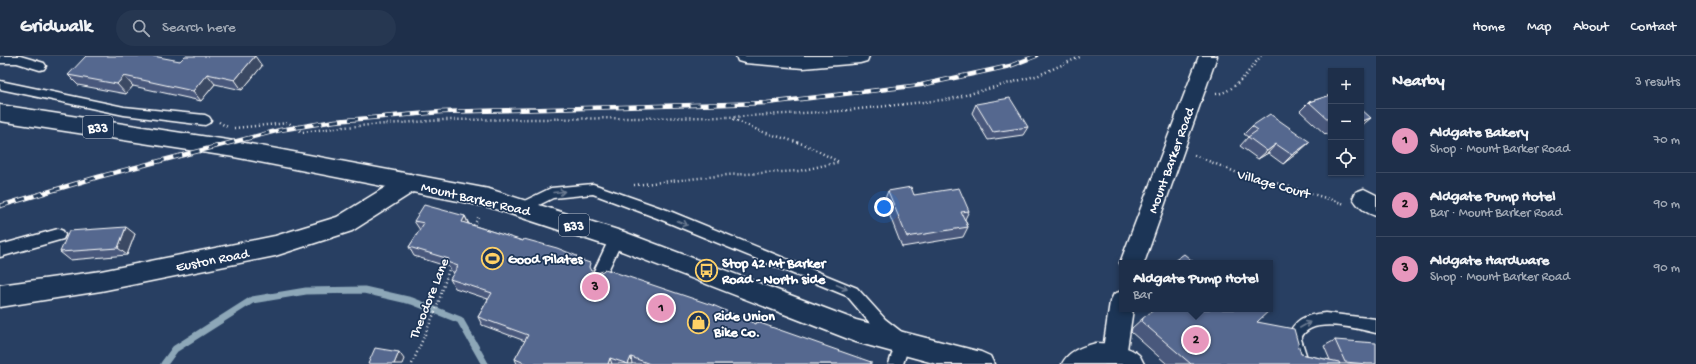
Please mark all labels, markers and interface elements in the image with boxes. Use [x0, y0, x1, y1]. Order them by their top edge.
search box [116, 10, 396, 46]
text: Gridwalk [20, 16, 92, 39]
icon: search [130, 17, 152, 39]
text: Search here [162, 19, 236, 37]
text: Home [1473, 19, 1505, 36]
text: Map [1527, 19, 1551, 36]
text: About [1573, 19, 1609, 36]
text: Contact [1631, 19, 1676, 36]
map controls [1328, 68, 1364, 176]
button: + [1328, 68, 1364, 104]
text: Nearby [1392, 72, 1445, 92]
text: 3 results [1635, 75, 1680, 90]
street label: Mount Barker Road [1145, 104, 1200, 216]
button: − [1328, 104, 1364, 140]
road number: B33 [83, 116, 113, 138]
text: Aldgate Bakery [1430, 124, 1528, 142]
text: 1 [1402, 133, 1408, 148]
text: 70 m [1654, 133, 1680, 148]
button: locate [1328, 140, 1364, 176]
text: Shop · Mount Barker Road [1430, 142, 1570, 157]
street label: Village Court [1234, 167, 1313, 204]
street label: Mount Barker Road [419, 180, 533, 222]
text: Aldgate Pump Hotel [1430, 188, 1556, 206]
one-way arrow [552, 189, 565, 196]
your location [874, 197, 894, 217]
text: 2 [1402, 197, 1408, 212]
text: 90 m [1654, 197, 1680, 212]
text: Bar · Mount Barker Road [1430, 206, 1562, 221]
road number: B33 [559, 214, 589, 236]
one-way arrow [676, 219, 688, 227]
sports icon: Good Pilates [480, 245, 506, 271]
street label: Euston Road [175, 246, 252, 277]
place label: Good Pilates [508, 252, 583, 269]
text: Aldgate Hardware [1430, 252, 1549, 270]
street label: Theodore Lane [406, 256, 454, 343]
place label: Stop 42 Mt Barker Road - North side [721, 256, 828, 289]
bus stop icon: Stop 42 Mt Barker Road - North side [693, 257, 719, 283]
popup [1119, 260, 1273, 312]
text: 3 [1402, 261, 1408, 276]
text: 90 m [1654, 261, 1680, 276]
text: Aldgate Pump Hotel [1133, 270, 1259, 288]
text: Shop · Mount Barker Road [1430, 270, 1570, 285]
pin: 3 [582, 272, 608, 302]
one-way arrow [835, 284, 847, 292]
text: Bar [1133, 288, 1152, 303]
pin: 1 [648, 293, 674, 323]
place label: Ride Union Bike Co. [713, 309, 775, 342]
shop icon: Ride Union Bike Co. [686, 310, 712, 336]
one-way arrow [1299, 320, 1311, 328]
pin: 2 [1183, 325, 1209, 355]

